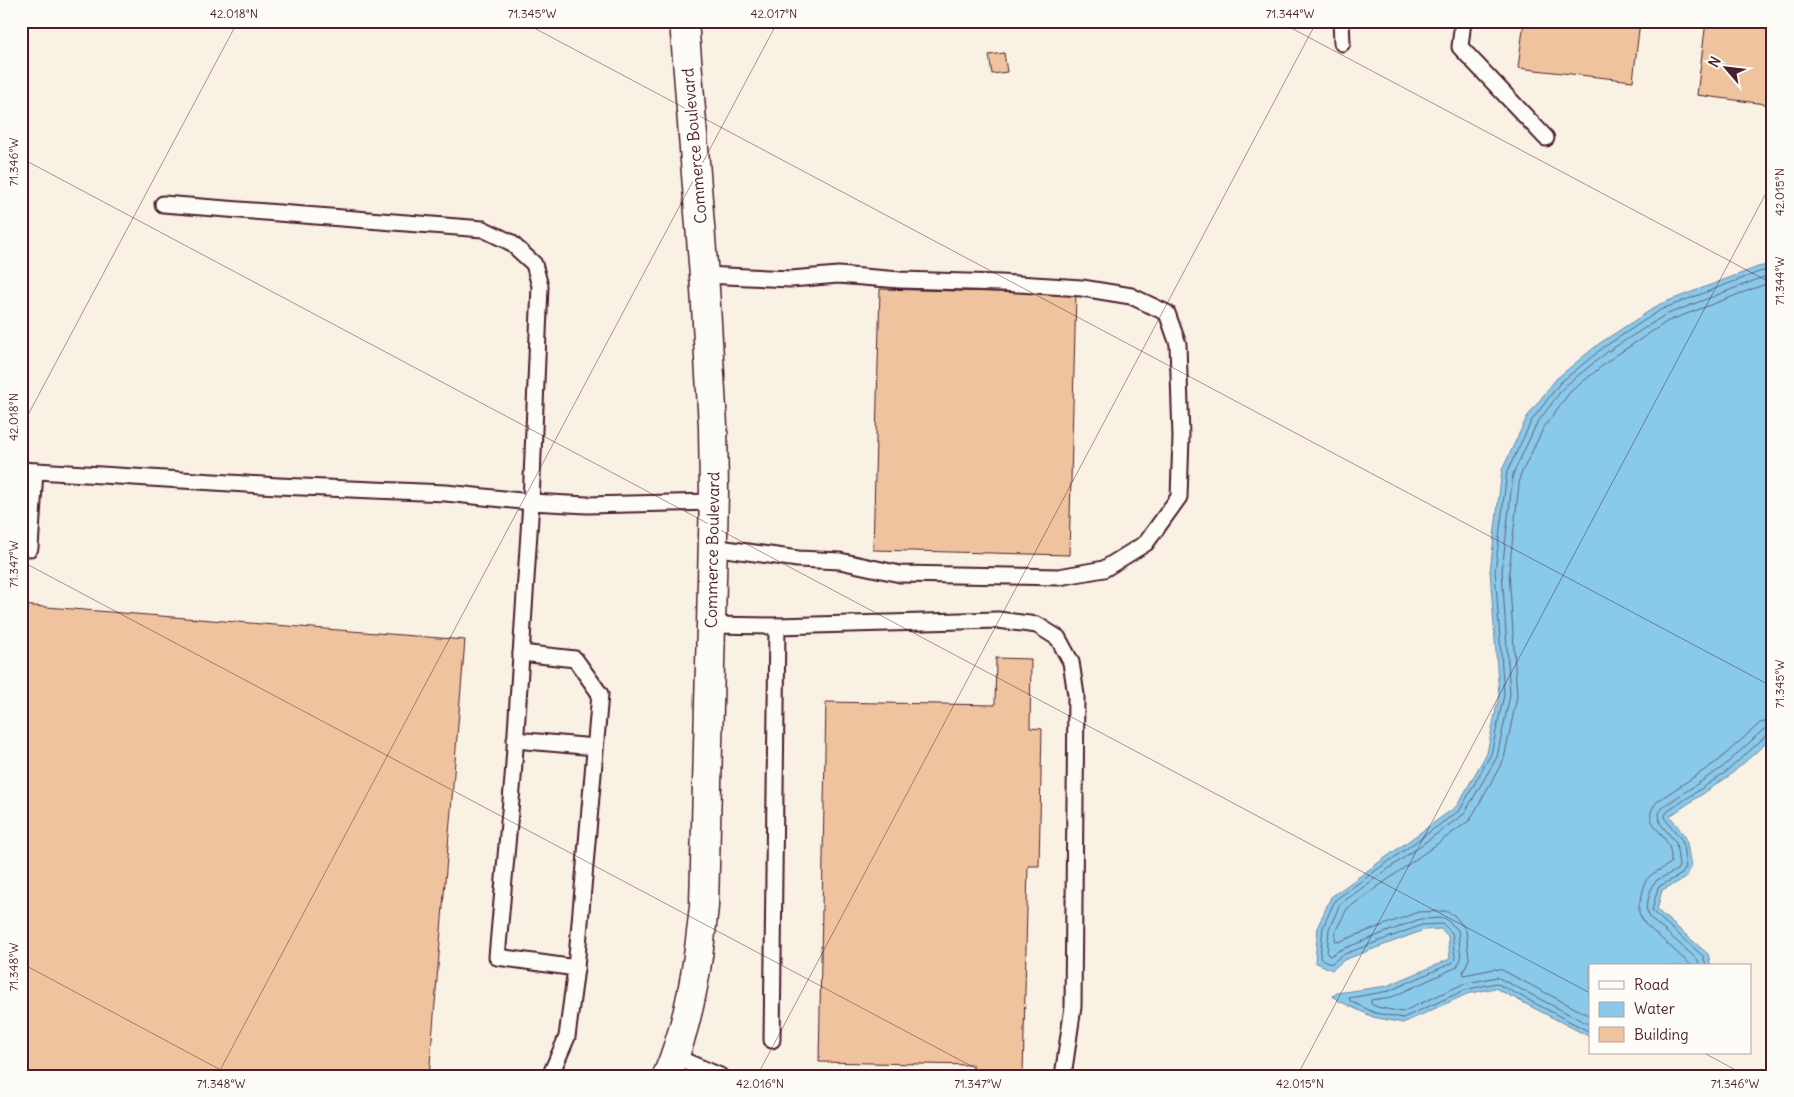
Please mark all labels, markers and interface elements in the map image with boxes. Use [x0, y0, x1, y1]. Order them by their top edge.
text: 42.018°N [210, 6, 258, 21]
text: 71.345°W [508, 6, 556, 21]
text: 42.017°N [751, 6, 797, 21]
text: 71.344°W [1266, 6, 1314, 21]
north arrow [1702, 42, 1752, 92]
text: N [1704, 53, 1725, 70]
street label: Commerce Boulevard [677, 67, 711, 225]
text: 71.346°W [6, 138, 21, 186]
text: 42.015°N [1772, 168, 1787, 216]
text: 71.344°W [1772, 257, 1787, 305]
text: 42.018°N [6, 393, 21, 441]
street label: Commerce Boulevard [701, 472, 723, 628]
text: 71.347°W [6, 540, 21, 588]
text: 71.345°W [1772, 660, 1787, 708]
text: 71.348°W [6, 943, 21, 991]
legend [1589, 964, 1752, 1054]
text: Road [1634, 975, 1669, 994]
text: Water [1634, 999, 1675, 1018]
text: Building [1634, 1025, 1689, 1044]
text: 71.348°W [197, 1076, 245, 1091]
text: 42.016°N [736, 1076, 784, 1091]
text: 71.347°W [954, 1076, 1002, 1091]
text: 42.015°N [1276, 1076, 1324, 1091]
text: 71.346°W [1711, 1076, 1759, 1091]

